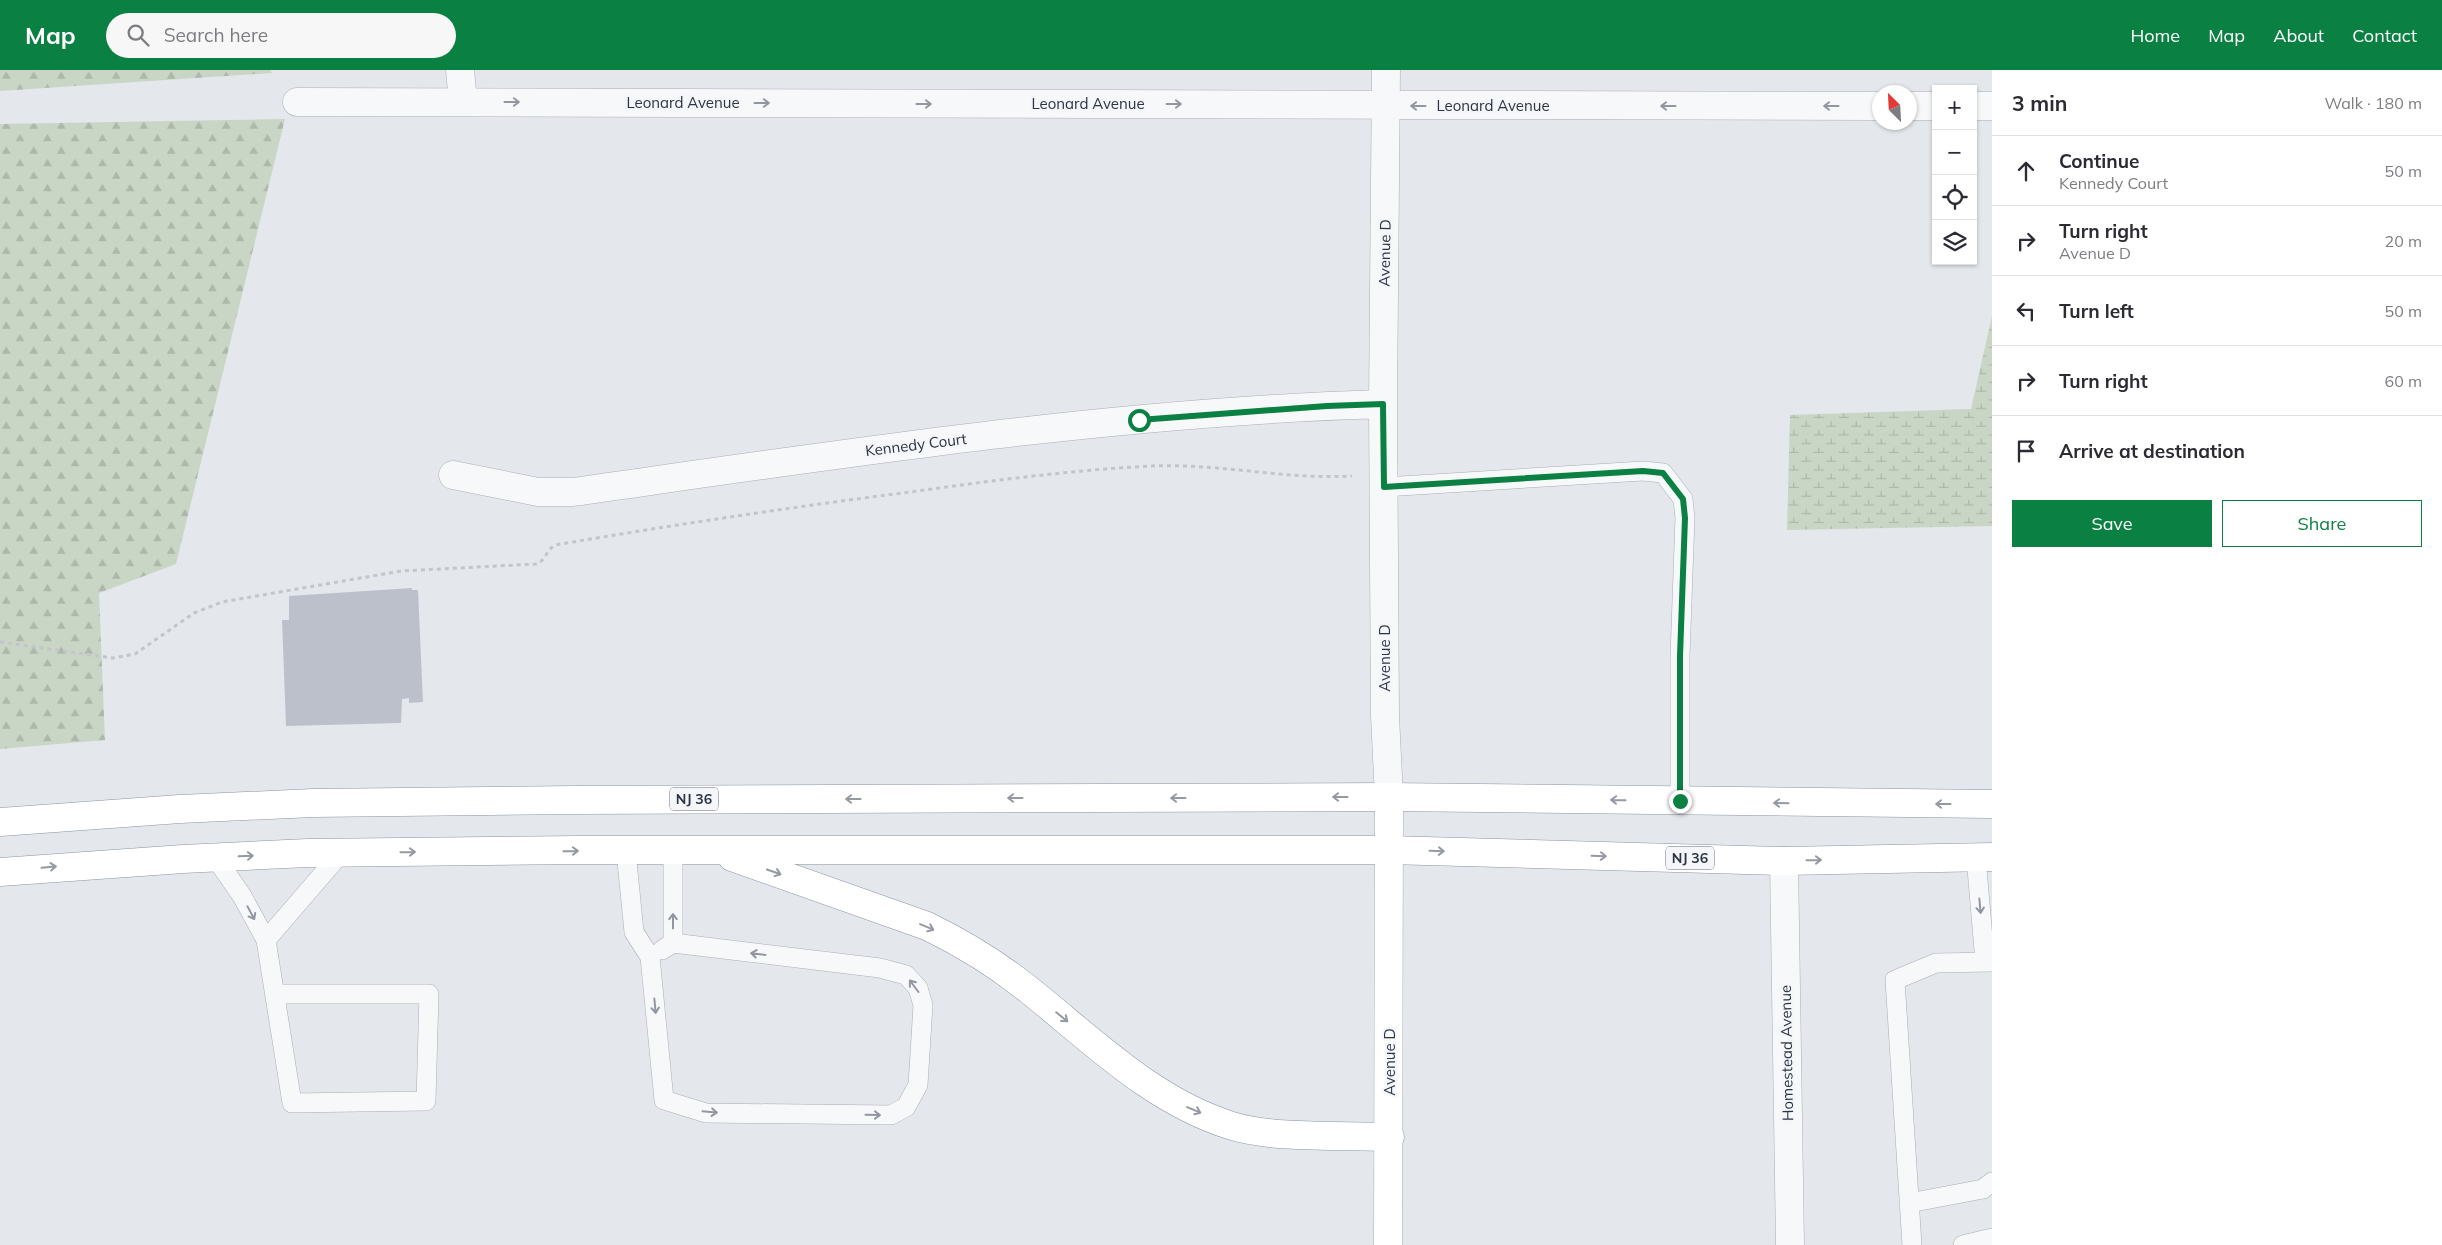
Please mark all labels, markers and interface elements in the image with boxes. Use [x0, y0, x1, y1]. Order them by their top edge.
search box [106, 13, 456, 58]
text: Map [25, 20, 76, 50]
icon: search [124, 21, 152, 49]
text: Search here [164, 23, 268, 47]
text: Home [2130, 24, 2180, 47]
text: Map [2208, 24, 2245, 47]
text: About [2273, 24, 2324, 47]
text: Contact [2352, 24, 2417, 47]
north arrow [1872, 85, 1917, 130]
map controls [1932, 85, 1977, 265]
button: + [1932, 85, 1977, 130]
text: 3 min [2012, 90, 2067, 116]
street label: Leonard Avenue [626, 93, 740, 112]
text: Walk · 180 m [2324, 93, 2422, 113]
street label: Leonard Avenue [1031, 94, 1145, 113]
street label: Leonard Avenue [1436, 96, 1550, 115]
one-way arrow [503, 97, 519, 107]
one-way arrow [753, 98, 769, 108]
one-way arrow [916, 99, 932, 109]
one-way arrow [1166, 99, 1182, 109]
one-way arrow [1411, 101, 1427, 111]
one-way arrow [1661, 101, 1677, 111]
one-way arrow [1823, 101, 1840, 111]
button: − [1932, 130, 1977, 175]
text: Continue [2059, 149, 2139, 173]
icon: ahead [2012, 157, 2040, 185]
text: 50 m [2385, 161, 2422, 181]
text: Kennedy Court [2059, 173, 2168, 193]
button: locate [1932, 175, 1977, 220]
street label: Avenue D [1374, 219, 1395, 287]
text: Turn right [2059, 219, 2148, 243]
button: layers [1932, 220, 1977, 265]
icon: right [2012, 227, 2040, 255]
text: 20 m [2385, 231, 2422, 251]
text: Avenue D [2059, 243, 2131, 263]
icon: left [2012, 297, 2040, 325]
text: Turn left [2059, 299, 2134, 323]
text: 50 m [2385, 301, 2422, 321]
icon: right [2012, 367, 2040, 395]
text: Turn right [2059, 369, 2148, 393]
text: 60 m [2385, 371, 2422, 391]
route start [1128, 409, 1151, 432]
street label: Kennedy Court [864, 429, 968, 460]
icon: arrive [2012, 437, 2040, 465]
text: Arrive at destination [2059, 439, 2245, 463]
button: Save [2012, 500, 2212, 547]
button: Share [2222, 500, 2422, 547]
street label: Avenue D [1375, 624, 1394, 692]
road number: NJ 36 [670, 788, 718, 811]
route end [1669, 790, 1692, 813]
one-way arrow [1332, 792, 1348, 802]
one-way arrow [1007, 793, 1024, 803]
one-way arrow [1170, 793, 1186, 803]
one-way arrow [845, 794, 861, 804]
one-way arrow [1611, 796, 1627, 805]
one-way arrow [1773, 798, 1790, 808]
one-way arrow [1936, 799, 1952, 809]
one-way arrow [562, 846, 578, 855]
road number: NJ 36 [1666, 846, 1714, 870]
one-way arrow [400, 847, 416, 857]
one-way arrow [1429, 847, 1445, 856]
one-way arrow [237, 851, 253, 861]
one-way arrow [1591, 851, 1607, 861]
one-way arrow [1806, 855, 1822, 865]
one-way arrow [40, 863, 56, 872]
one-way arrow [766, 868, 781, 877]
one-way arrow [1975, 898, 1985, 914]
one-way arrow [246, 905, 256, 920]
one-way arrow [668, 913, 678, 930]
one-way arrow [919, 922, 934, 932]
one-way arrow [751, 949, 767, 959]
one-way arrow [909, 979, 920, 992]
street label: Homestead Avenue [1776, 985, 1797, 1121]
one-way arrow [650, 998, 660, 1014]
one-way arrow [1055, 1011, 1068, 1022]
street label: Avenue D [1380, 1028, 1399, 1096]
one-way arrow [1186, 1105, 1201, 1115]
one-way arrow [702, 1108, 718, 1117]
one-way arrow [864, 1110, 881, 1120]

